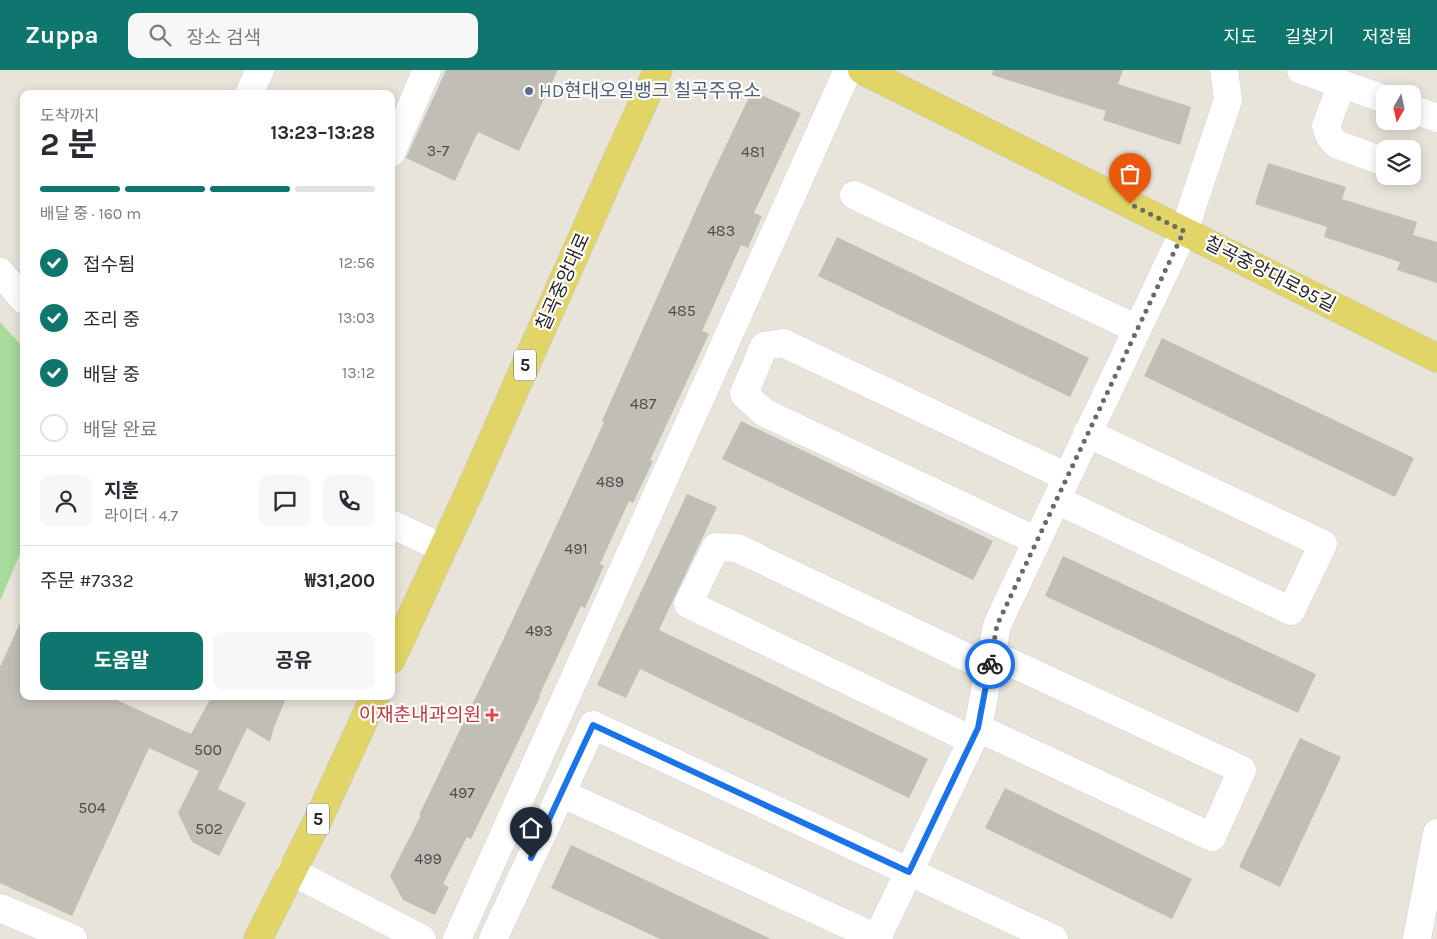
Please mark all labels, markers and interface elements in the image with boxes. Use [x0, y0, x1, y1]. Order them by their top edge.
search box [128, 13, 478, 58]
text: Zuppa [25, 21, 98, 49]
icon: search [146, 21, 174, 49]
text: 지도 [1224, 26, 1257, 48]
text: 길찾기 [1285, 26, 1334, 48]
text: 저장됨 [1362, 26, 1412, 48]
text: 장소 검색 [186, 27, 261, 49]
place label: HD현대오일뱅크 칠곡주유소 [539, 80, 761, 102]
marker: HD현대오일뱅크 칠곡주유소 [523, 85, 535, 97]
north arrow [1376, 85, 1421, 130]
map controls [1376, 85, 1421, 185]
text: 도착까지 [40, 106, 99, 125]
text: 13:23–13:28 [271, 122, 375, 144]
text: 2 분 [40, 126, 97, 163]
button: layers [1376, 140, 1421, 185]
house number: 3-7 [427, 141, 450, 160]
house number: 481 [741, 142, 765, 161]
pin [1109, 153, 1151, 204]
icon: bag [1116, 160, 1144, 188]
text: 배달 중 · 160 m [40, 204, 141, 223]
house number: 483 [707, 221, 735, 240]
street label: 칠곡중앙대로 [532, 230, 594, 334]
street label: 칠곡중앙대로95길 [1201, 231, 1339, 317]
icon: check [40, 249, 68, 277]
text: 12:56 [339, 253, 375, 272]
text: 접수됨 [83, 254, 135, 276]
house number: 485 [668, 301, 696, 320]
icon: check [40, 304, 68, 332]
text: 13:03 [338, 308, 375, 327]
text: 조리 중 [83, 309, 140, 331]
road number: 5 [514, 350, 536, 380]
icon: check [40, 359, 68, 387]
text: 13:12 [342, 363, 375, 382]
text: 배달 중 [83, 364, 140, 386]
house number: 487 [630, 394, 657, 413]
text: 배달 완료 [83, 419, 157, 441]
house number: 489 [596, 472, 624, 491]
button: person [40, 475, 92, 527]
button: chat [259, 475, 311, 527]
button: phone [323, 475, 375, 527]
text: 지훈 [104, 480, 139, 502]
text: 라이더 · 4.7 [104, 506, 178, 525]
house number: 491 [564, 539, 588, 558]
text: 주문 #7332 [40, 570, 134, 592]
text: ₩31,200 [305, 570, 375, 592]
house number: 493 [525, 621, 553, 640]
button: 도움말 [40, 632, 203, 690]
button: 공유 [213, 632, 375, 690]
courier [965, 639, 1015, 689]
icon: bike [976, 650, 1004, 678]
place label: 이재춘내과의원 [359, 704, 481, 726]
marker: 이재춘내과의원 [485, 708, 499, 722]
house number: 500 [194, 740, 222, 759]
house number: 497 [449, 783, 475, 802]
house number: 504 [78, 798, 106, 817]
road number: 5 [307, 804, 329, 834]
pin [510, 807, 552, 858]
icon: home [517, 814, 545, 842]
house number: 502 [195, 819, 223, 838]
house number: 499 [414, 849, 442, 868]

